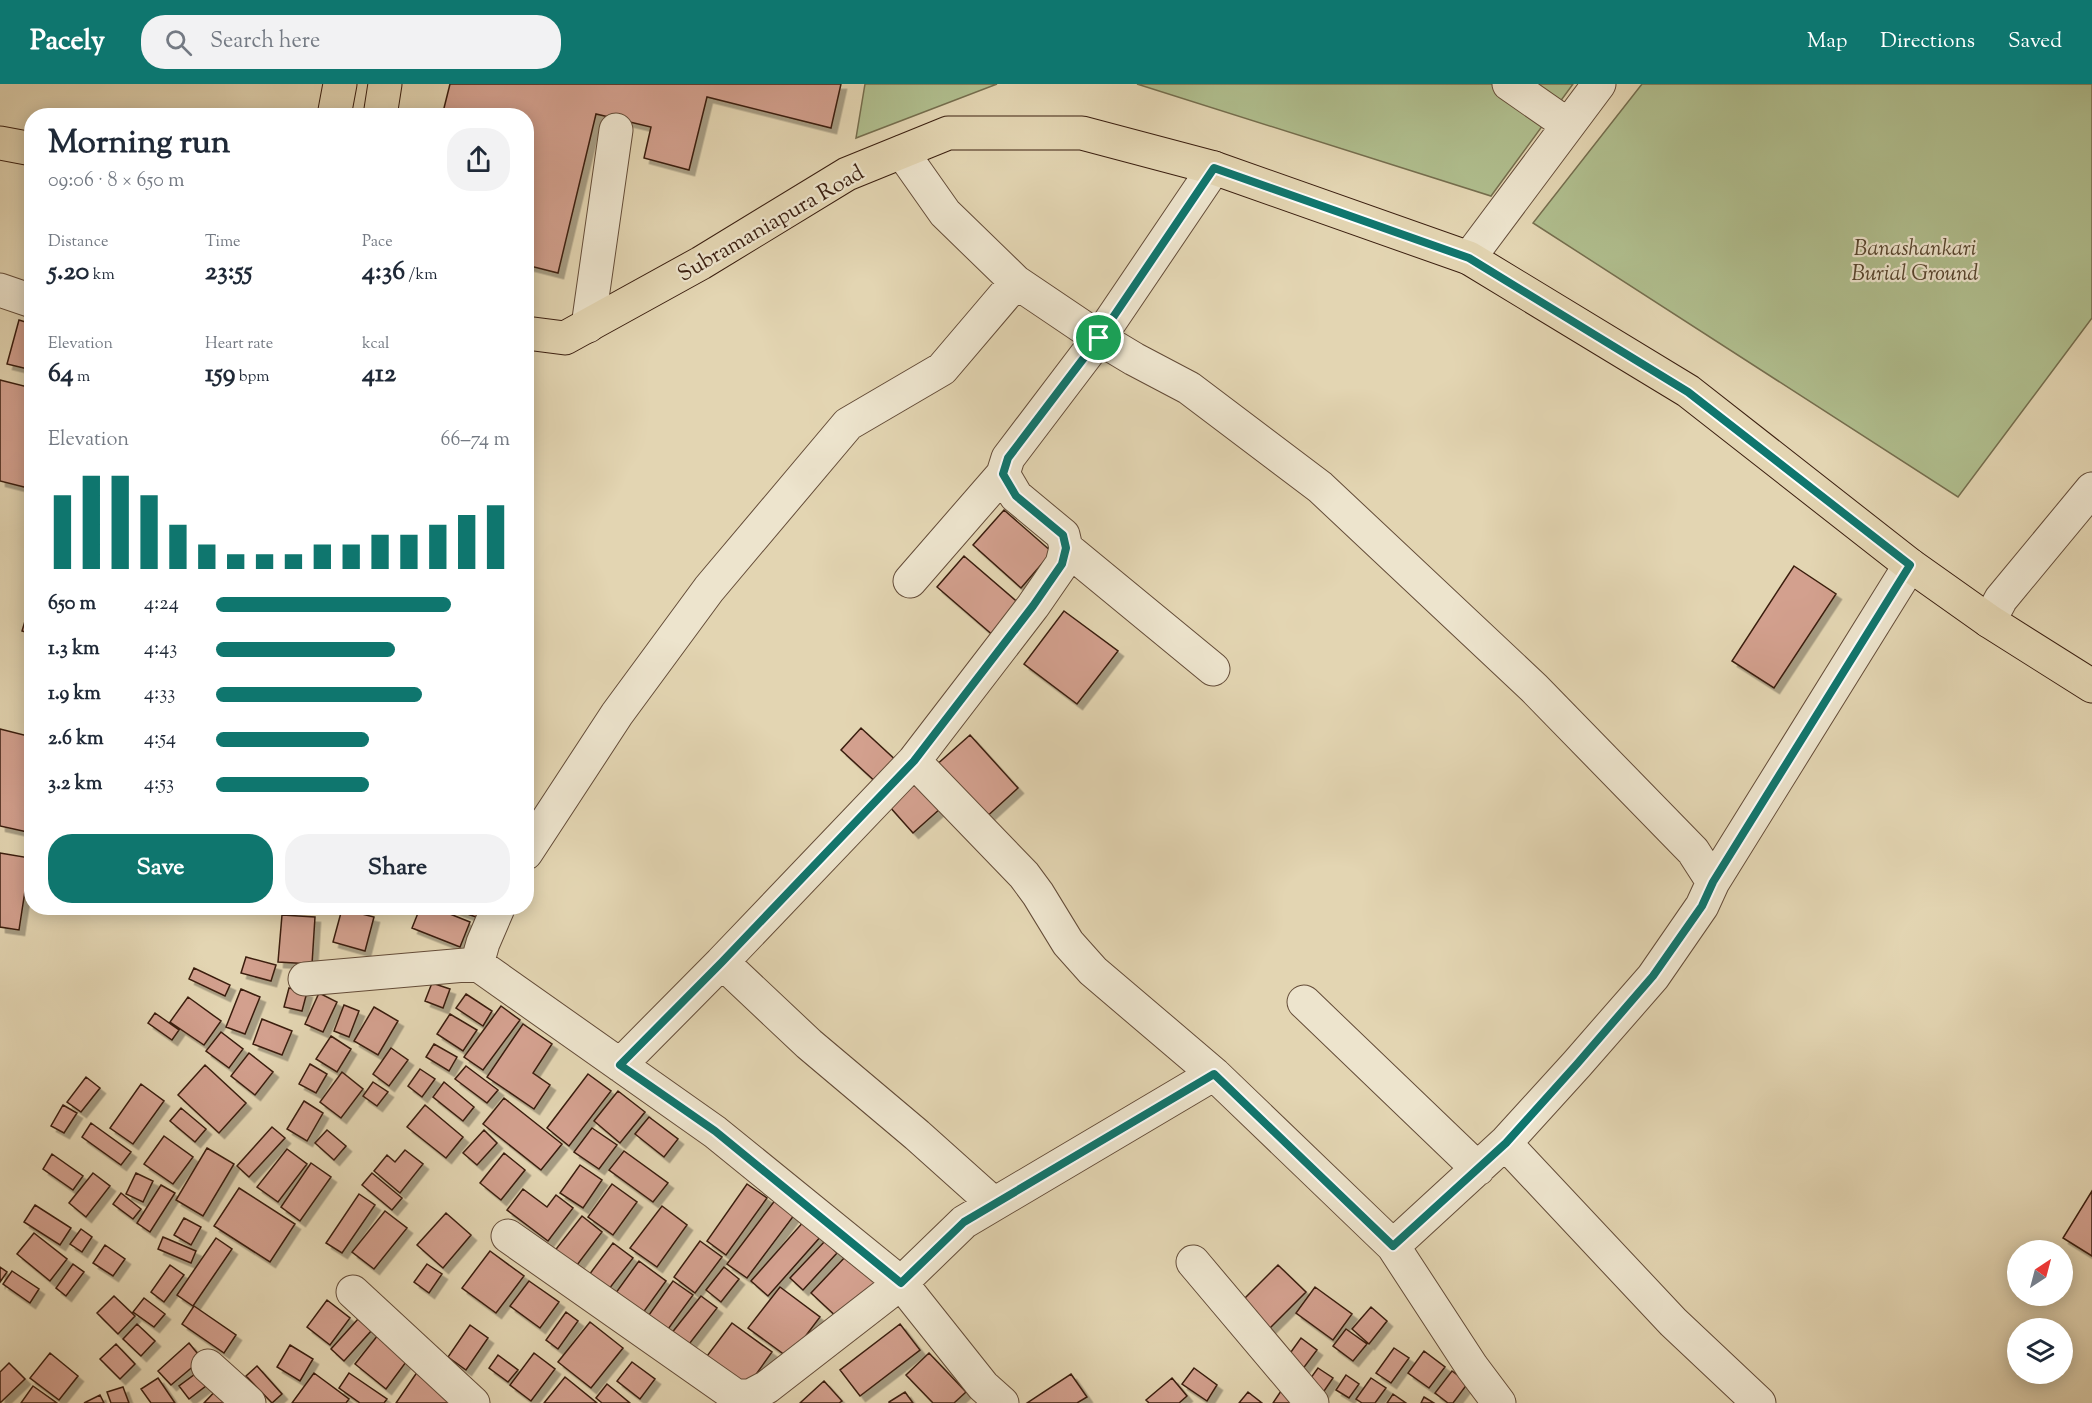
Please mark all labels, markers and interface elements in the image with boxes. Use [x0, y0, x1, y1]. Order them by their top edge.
search box [141, 15, 561, 69]
text: Pacely [30, 22, 105, 62]
icon: search [162, 26, 195, 59]
text: Search here [210, 26, 320, 58]
text: Map [1807, 27, 1847, 57]
text: Directions [1880, 27, 1975, 57]
text: Saved [2008, 27, 2062, 57]
text: Morning run [48, 120, 230, 168]
button: share [447, 128, 510, 191]
street label: Subramaniapura Road [672, 158, 871, 291]
text: 09:06 · 8 × 650 m [48, 167, 185, 196]
text: Distance [48, 231, 108, 254]
text: Time [205, 231, 241, 254]
text: Pace [362, 231, 393, 254]
park label: Banashankari Burial Ground [1851, 234, 1979, 291]
text: 5.20 [48, 254, 89, 291]
text: 23:55 [205, 254, 252, 291]
text: 4:36 [362, 254, 405, 291]
text: km [89, 264, 115, 287]
text: /km [405, 264, 437, 287]
pin [1073, 312, 1124, 363]
icon: arrive [1082, 321, 1115, 354]
text: Elevation [48, 333, 113, 356]
text: Heart rate [205, 333, 273, 356]
text: kcal [362, 333, 390, 356]
text: 64 [48, 356, 74, 393]
text: 159 [205, 356, 235, 393]
text: 412 [362, 356, 396, 393]
text: m [74, 366, 90, 389]
text: bpm [235, 366, 270, 389]
text: Elevation [48, 426, 129, 455]
text: 66–74 m [441, 426, 510, 455]
text: 650 m [48, 590, 96, 619]
text: 4:24 [144, 590, 179, 619]
text: 1.3 km [48, 635, 100, 664]
text: 4:43 [144, 635, 177, 664]
text: 1.9 km [48, 680, 101, 709]
text: 4:33 [144, 680, 175, 709]
text: 2.6 km [48, 725, 104, 754]
text: 4:54 [144, 725, 176, 754]
text: 3.2 km [48, 770, 102, 799]
text: 4:53 [144, 770, 174, 799]
button: Save [48, 834, 273, 903]
button: Share [285, 834, 510, 903]
north arrow [2007, 1240, 2073, 1306]
map controls [2007, 1240, 2073, 1384]
button: layers [2007, 1318, 2073, 1384]

